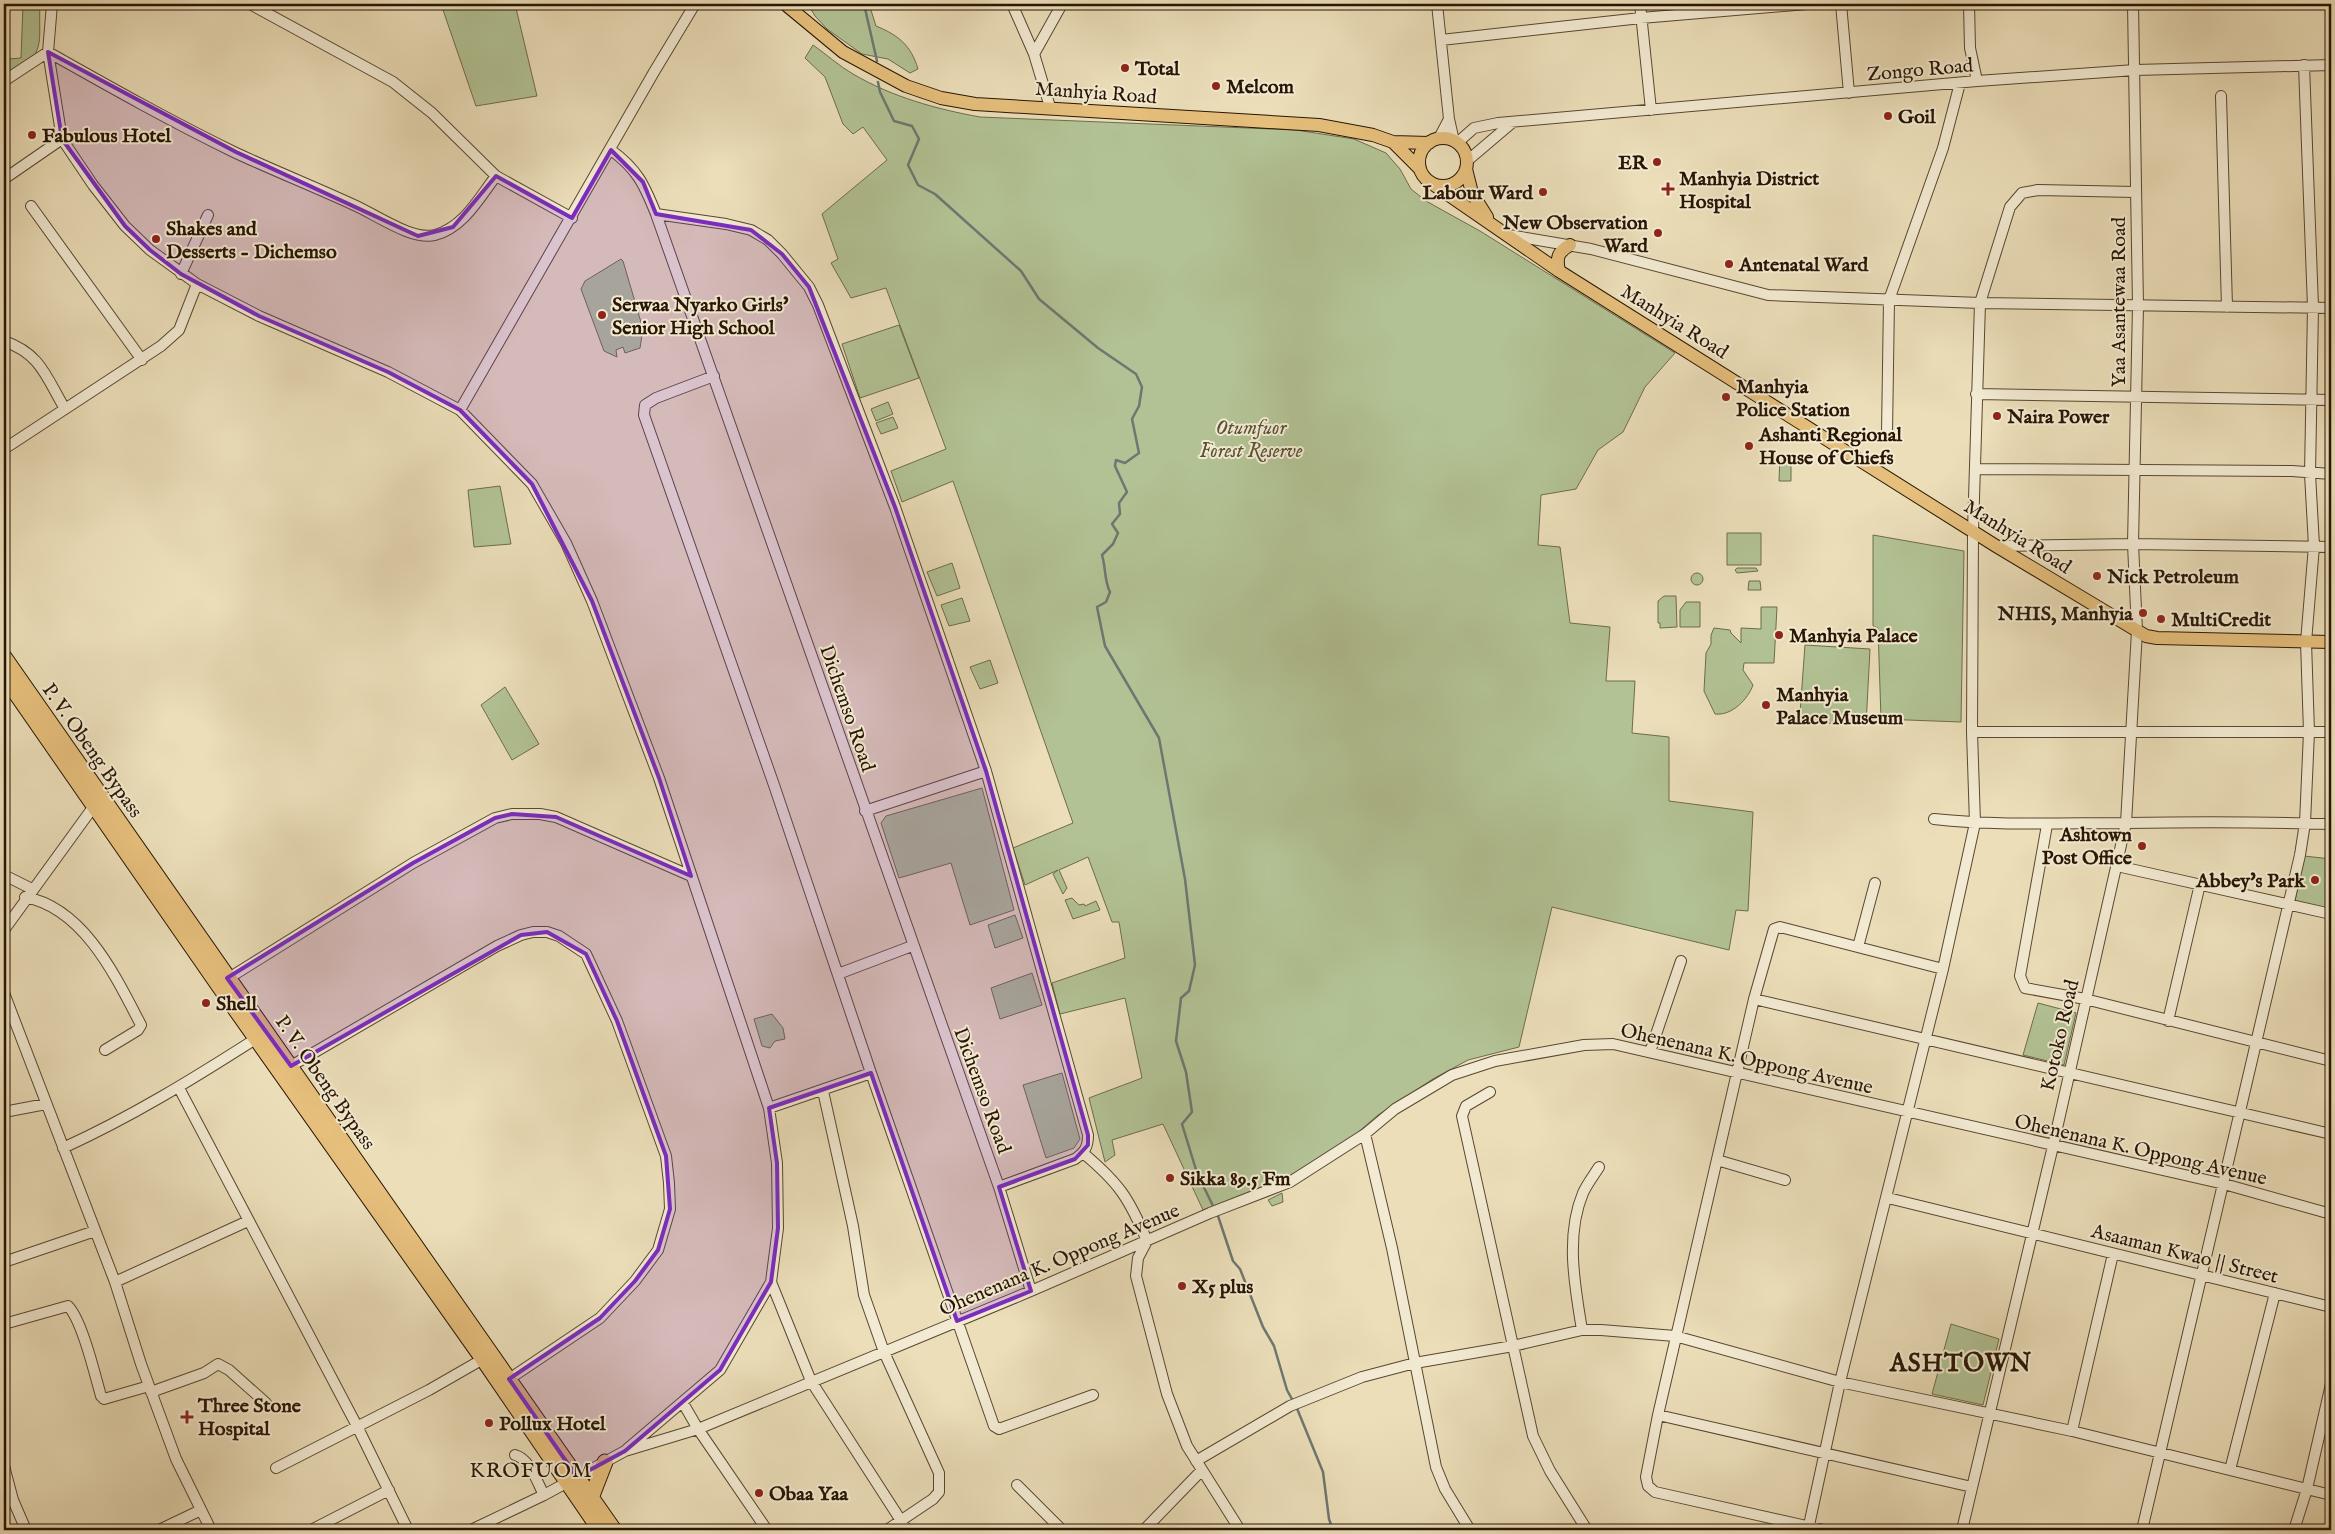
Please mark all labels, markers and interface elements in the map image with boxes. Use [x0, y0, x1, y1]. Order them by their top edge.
street label: Zongo Road [1866, 53, 1975, 88]
place label: Total [1134, 57, 1180, 82]
marker: Total [1119, 62, 1131, 74]
place label: Melcom [1226, 75, 1295, 100]
street label: Manhyia Road [1034, 77, 1158, 110]
marker: Melcom [1210, 80, 1222, 92]
place label: Goil [1898, 105, 1936, 130]
marker: Goil [1882, 110, 1894, 122]
place label: Fabulous Hotel [42, 124, 172, 149]
marker: Fabulous Hotel [26, 129, 38, 141]
place label: ER [1618, 151, 1649, 176]
marker: ER [1651, 156, 1663, 168]
place label: Manhyia District Hospital [1679, 167, 1819, 215]
place label: Labour Ward [1422, 181, 1534, 206]
marker: Manhyia District Hospital [1661, 182, 1675, 196]
marker: Labour Ward [1537, 186, 1549, 198]
place label: New Observation Ward [1502, 211, 1649, 259]
street label: Yaa Asantewaa Road [2107, 216, 2132, 387]
place label: Shakes and Desserts - Dichemso [166, 217, 337, 265]
marker: New Observation Ward [1652, 227, 1664, 239]
marker: Shakes and Desserts - Dichemso [150, 233, 162, 245]
place label: Antenatal Ward [1738, 253, 1870, 278]
marker: Antenatal Ward [1723, 258, 1735, 270]
street label: Manhyia Road [1616, 279, 1733, 365]
place label: Serwaa Nyarko Girls' Senior High School [612, 293, 789, 341]
marker: Serwaa Nyarko Girls' Senior High School [596, 309, 608, 321]
place label: Manhyia Police Station [1736, 375, 1850, 423]
marker: Manhyia Police Station [1720, 391, 1732, 403]
place label: Naira Power [2006, 405, 2110, 430]
marker: Naira Power [1991, 410, 2003, 422]
park label: Otumfuor Forest Reserve [1200, 416, 1303, 464]
place label: Ashanti Regional House of Chiefs [1758, 423, 1902, 471]
marker: Ashanti Regional House of Chiefs [1743, 440, 1755, 452]
street label: Manhyia Road [1959, 494, 2076, 580]
place label: Nick Petroleum [2106, 565, 2239, 590]
marker: Nick Petroleum [2091, 570, 2103, 582]
place label: NHIS, Manhyia [1997, 602, 2133, 627]
marker: NHIS, Manhyia [2137, 607, 2149, 619]
place label: MultiCredit [2171, 608, 2271, 633]
marker: MultiCredit [2155, 613, 2167, 625]
place label: Manhyia Palace [1789, 624, 1919, 649]
marker: Manhyia Palace [1773, 629, 1785, 641]
street label: Dichemso Road [813, 642, 880, 776]
street label: P. V. Obeng Bypass [36, 679, 148, 823]
place label: Manhyia Palace Museum [1776, 683, 1904, 731]
marker: Manhyia Palace Museum [1760, 699, 1772, 711]
place label: Ashtown Post Office [2042, 823, 2133, 871]
marker: Ashtown Post Office [2136, 840, 2148, 852]
place label: Abbey's Park [2195, 869, 2306, 894]
marker: Abbey's Park [2309, 874, 2321, 886]
street label: Kotoko Road [2036, 977, 2085, 1093]
place label: Shell [216, 992, 257, 1017]
marker: Shell [200, 997, 212, 1009]
street label: P. V. Obeng Bypass [269, 1011, 381, 1155]
street label: Ohenenana K. Oppong Avenue [1618, 1018, 1875, 1101]
street label: Dichemso Road [947, 1024, 1016, 1157]
street label: Ohenenana K. Oppong Avenue [2012, 1109, 2269, 1192]
place label: Sikka 89.5 Fm [1180, 1167, 1291, 1192]
marker: Sikka 89.5 Fm [1164, 1172, 1176, 1184]
street label: Ohenenana K. Oppong Avenue [936, 1198, 1183, 1322]
street label: Asaaman Kwao || Street [2088, 1219, 2281, 1290]
place label: X5 plus [1191, 1275, 1253, 1300]
marker: X5 plus [1176, 1280, 1188, 1292]
district label: ASHTOWN [1889, 1348, 2032, 1380]
place label: Three Stone Hospital [197, 1394, 302, 1442]
marker: Three Stone Hospital [180, 1410, 194, 1424]
place label: Pollux Hotel [499, 1412, 606, 1437]
marker: Pollux Hotel [483, 1417, 495, 1429]
district label: KROFUOM [470, 1458, 592, 1485]
place label: Obaa Yaa [769, 1482, 849, 1507]
marker: Obaa Yaa [753, 1487, 765, 1499]

